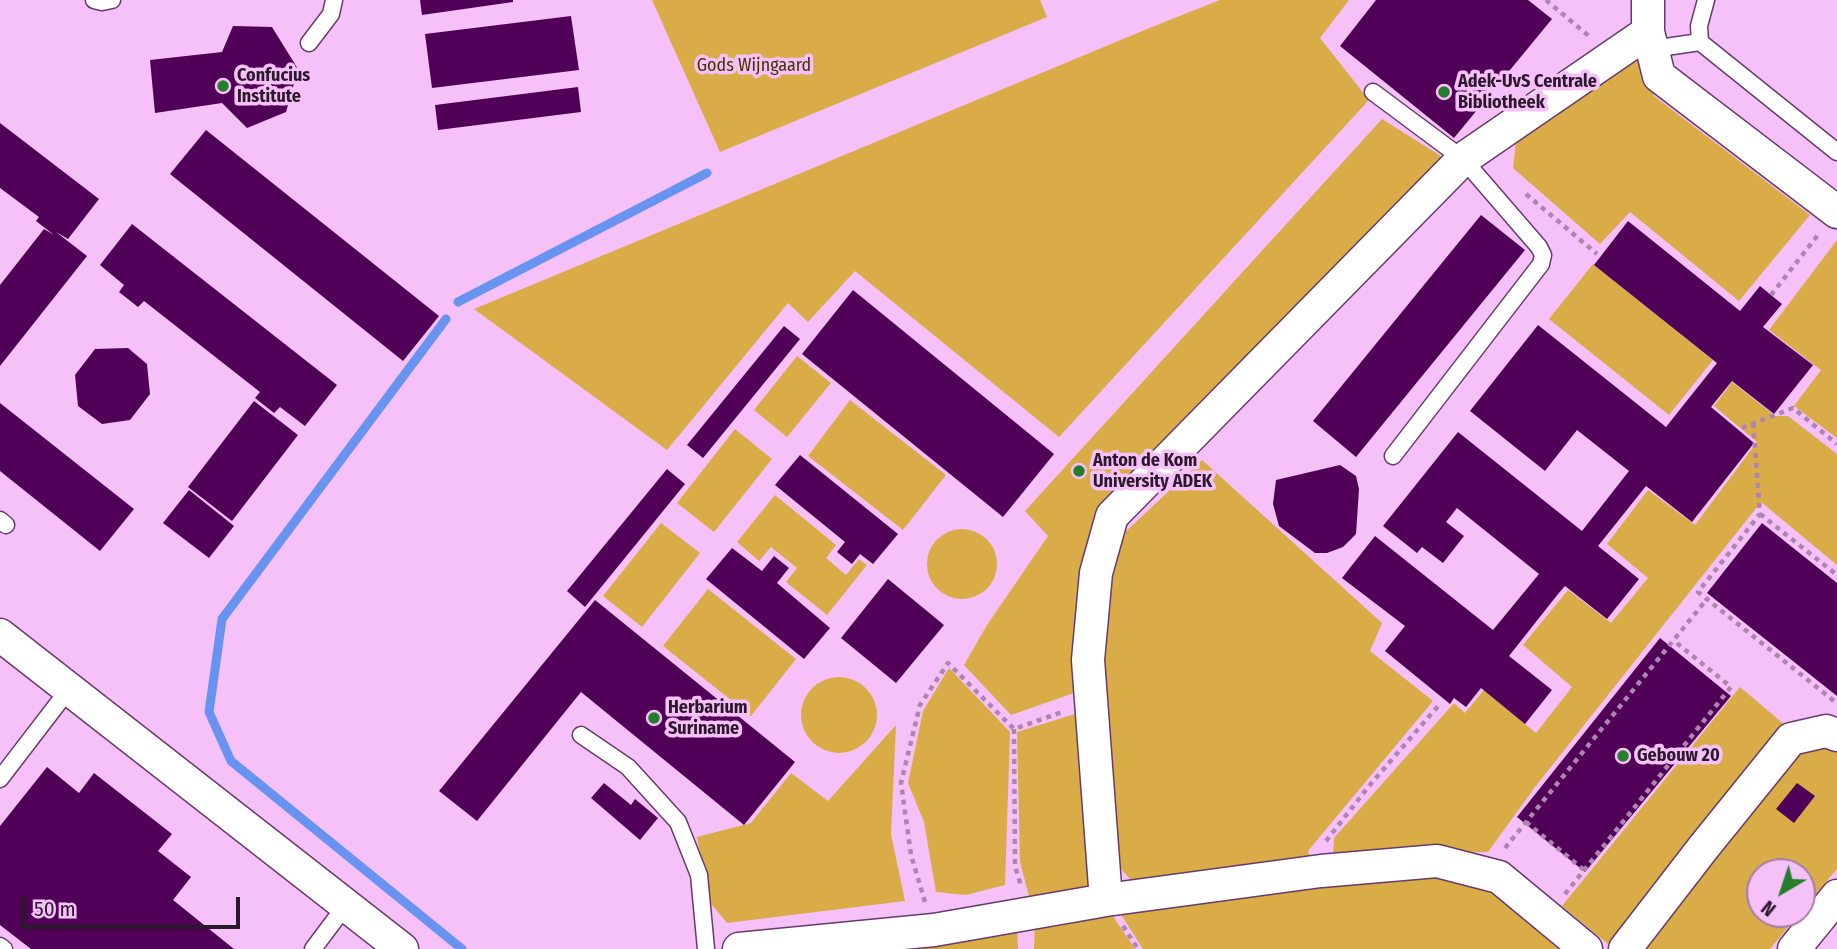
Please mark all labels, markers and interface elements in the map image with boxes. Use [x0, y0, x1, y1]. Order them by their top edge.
park label: Gods Wijngaard [697, 55, 811, 77]
place label: Confucius Institute [237, 65, 310, 108]
place label: Adek-UvS Centrale Bibliotheek [1458, 71, 1597, 114]
marker: Confucius Institute [215, 78, 231, 94]
marker: Adek-UvS Centrale Bibliotheek [1436, 84, 1452, 100]
place label: Anton de Kom University ADEK [1093, 450, 1212, 492]
marker: Anton de Kom University ADEK [1071, 463, 1087, 479]
place label: Herbarium Suriname [668, 697, 747, 740]
marker: Herbarium Suriname [646, 710, 662, 726]
place label: Gebouw 20 [1637, 745, 1720, 767]
marker: Gebouw 20 [1615, 748, 1631, 764]
north arrow [1746, 858, 1816, 928]
scale bar [24, 883, 243, 927]
text: 50 m [34, 896, 76, 922]
text: N [1757, 896, 1780, 921]

